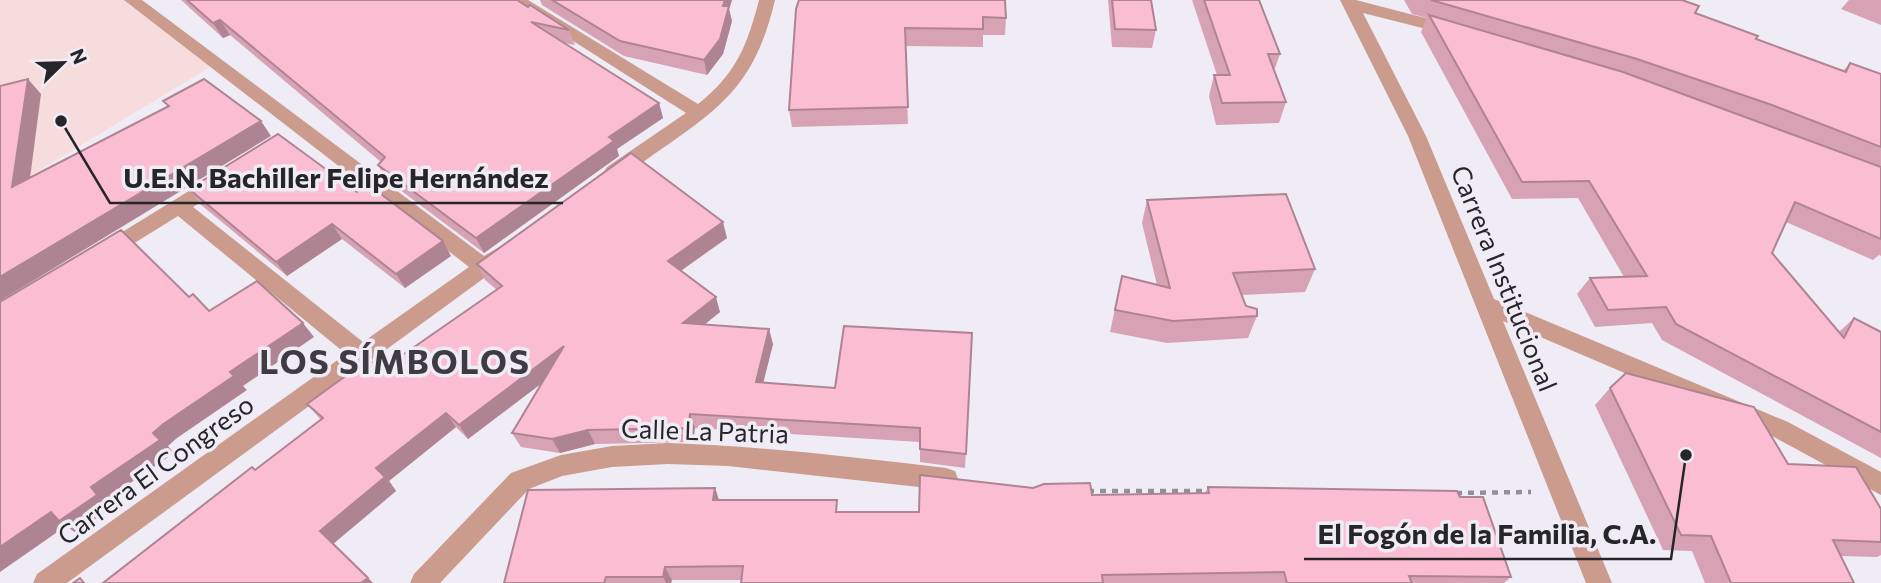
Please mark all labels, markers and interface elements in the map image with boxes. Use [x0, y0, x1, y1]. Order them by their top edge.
north arrow [28, 28, 98, 98]
text: N [66, 45, 92, 67]
callout: U.E.N. Bachiller Felipe Hernández [110, 154, 563, 203]
text: U.E.N. Bachiller Felipe Hernández [123, 160, 549, 194]
street label: Carrera Institucional [1446, 161, 1564, 395]
district label: LOS SÍMBOLOS [259, 340, 531, 381]
street label: Carrera El Congreso [51, 388, 259, 550]
street label: Calle La Patria [621, 412, 789, 448]
callout: El Fogón de la Familia, C.A. [1304, 510, 1671, 559]
text: El Fogón de la Familia, C.A. [1317, 516, 1657, 550]

